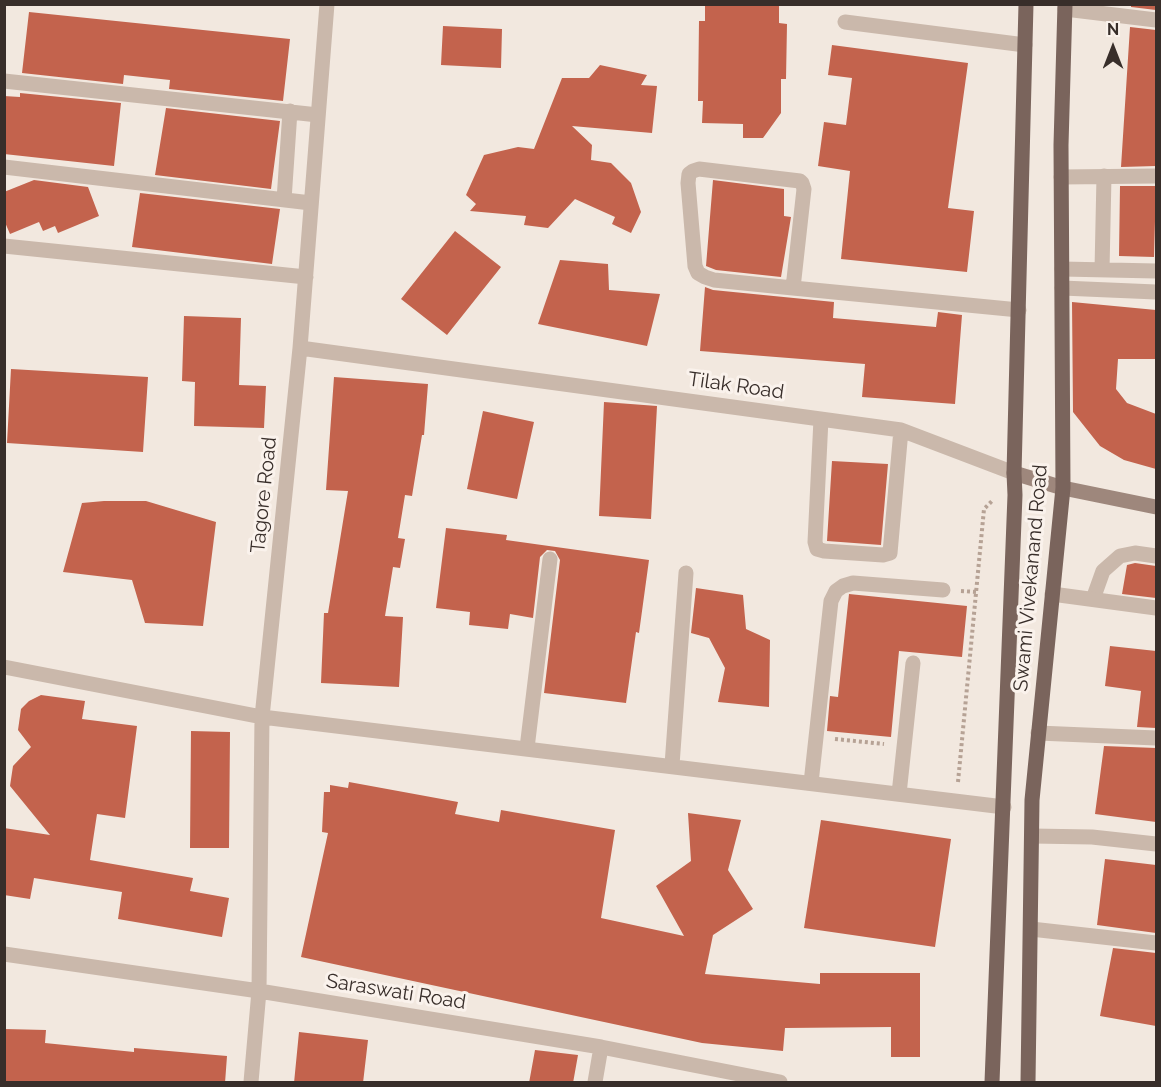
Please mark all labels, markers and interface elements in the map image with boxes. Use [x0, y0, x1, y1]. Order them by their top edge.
north arrow [1083, 18, 1143, 78]
text: N [1107, 20, 1119, 39]
street label: Tilak Road [687, 367, 785, 405]
street label: Tagore Road [246, 436, 282, 554]
street label: Swami Vivekanand Road [1009, 464, 1053, 692]
street label: Saraswati Road [324, 969, 468, 1015]

